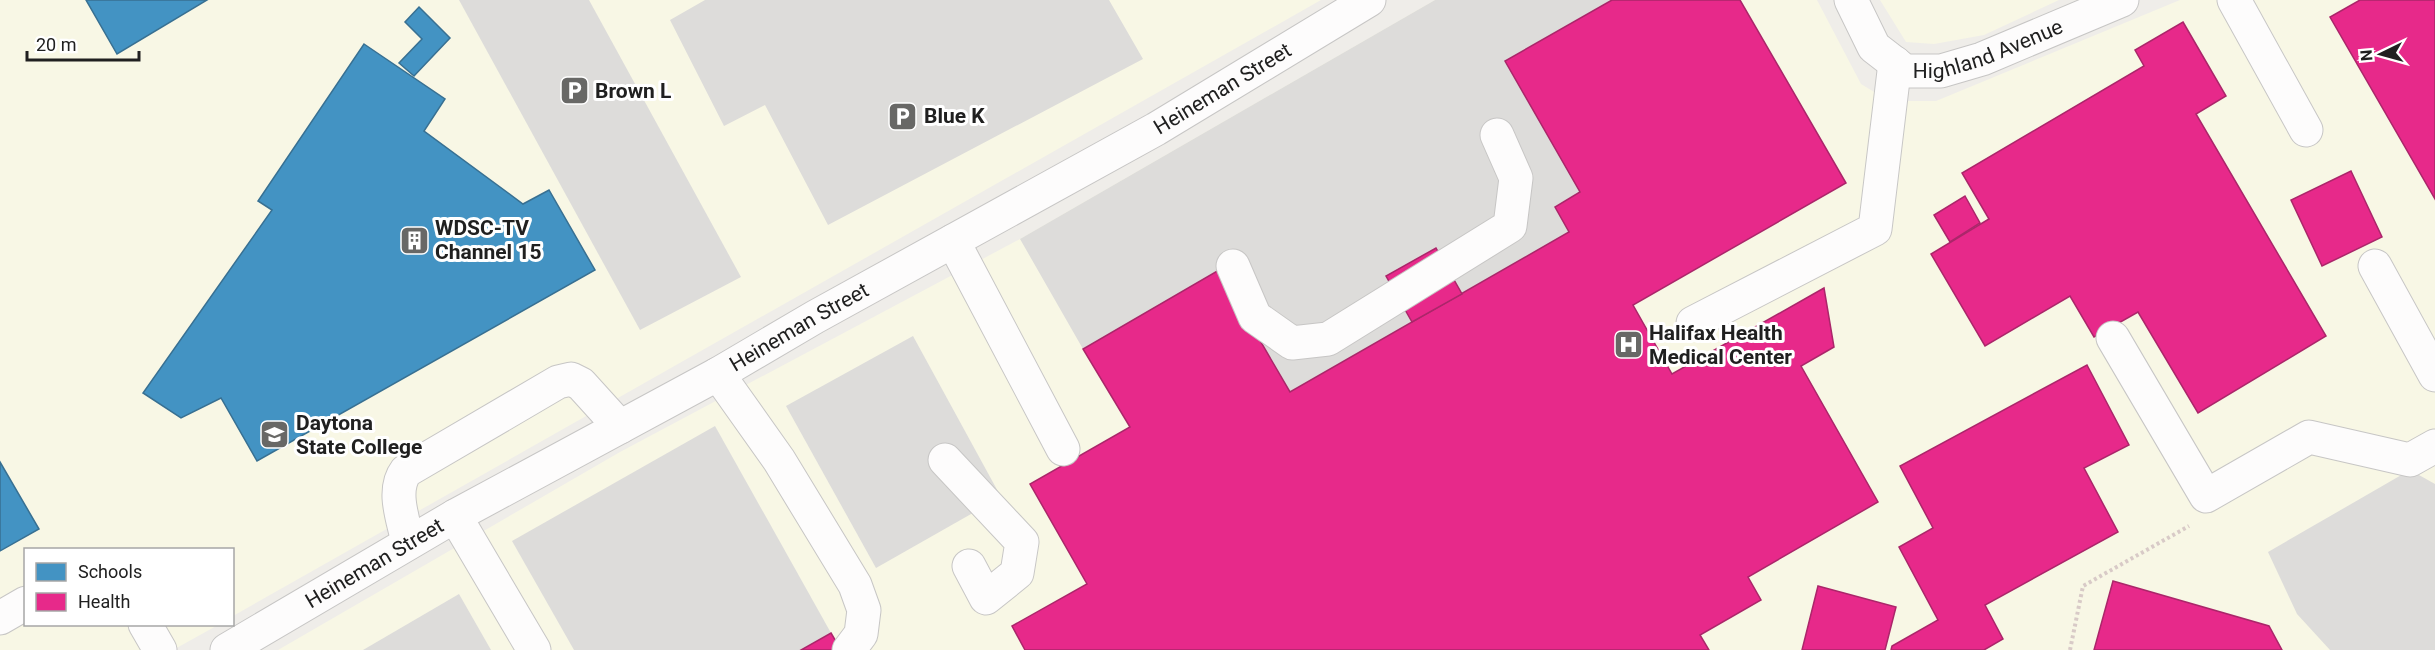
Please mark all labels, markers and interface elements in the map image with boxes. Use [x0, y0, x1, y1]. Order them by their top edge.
street label: Highland Avenue [1913, 14, 2066, 83]
scale bar [27, 24, 140, 62]
north arrow [2351, 24, 2411, 84]
text: 20 m [36, 34, 76, 55]
street label: Heineman Street [1150, 38, 1296, 139]
text: N [2357, 49, 2377, 62]
parking icon: Brown L [558, 75, 590, 107]
place label: Brown L [595, 79, 671, 103]
parking icon: Blue K [887, 100, 919, 132]
place label: Blue K [924, 104, 985, 128]
place label: WDSC-TV Channel 15 [435, 216, 542, 264]
building icon: WDSC-TV Channel 15 [398, 224, 430, 256]
street label: Heineman Street [725, 278, 873, 376]
place label: Halifax Health Medical Center [1649, 321, 1792, 369]
hospital icon: Halifax Health Medical Center [1612, 329, 1644, 361]
place label: Daytona State College [296, 411, 422, 459]
school or university icon: Daytona State College [259, 419, 291, 451]
street label: Heineman Street [301, 513, 448, 613]
legend [24, 548, 234, 626]
text: Schools [78, 561, 142, 582]
text: Health [78, 591, 130, 612]

